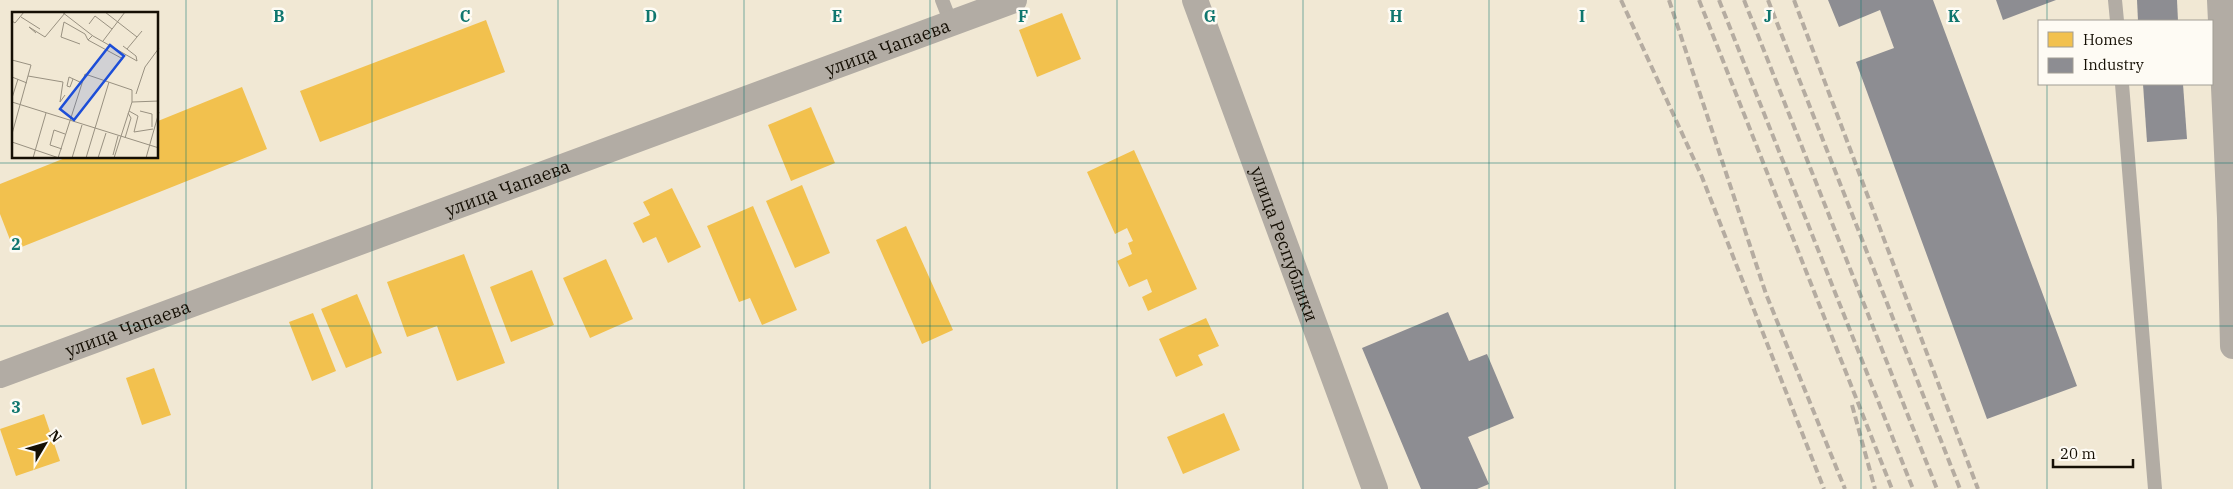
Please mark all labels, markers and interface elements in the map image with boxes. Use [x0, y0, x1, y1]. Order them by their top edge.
text: B [273, 6, 285, 26]
text: C [460, 6, 470, 26]
text: D [645, 6, 657, 26]
text: E [832, 6, 842, 26]
text: F [1018, 6, 1028, 26]
text: G [1204, 6, 1216, 26]
text: H [1390, 6, 1403, 26]
text: I [1579, 6, 1585, 26]
text: J [1764, 6, 1772, 26]
text: K [1948, 6, 1961, 26]
inset map [12, 12, 159, 159]
street label: улица Чапаева [822, 13, 953, 80]
legend [2038, 20, 2213, 85]
text: Homes [2083, 30, 2133, 49]
text: Industry [2083, 55, 2144, 74]
street label: улица Чапаева [442, 154, 573, 221]
street label: улица Республики [1246, 163, 1324, 325]
text: 2 [11, 234, 21, 254]
street label: улица Чапаева [62, 294, 193, 361]
text: 3 [11, 397, 21, 417]
north arrow [20, 419, 70, 469]
text: N [45, 426, 66, 446]
scale bar [2053, 436, 2133, 468]
text: 20 m [2060, 444, 2096, 463]

